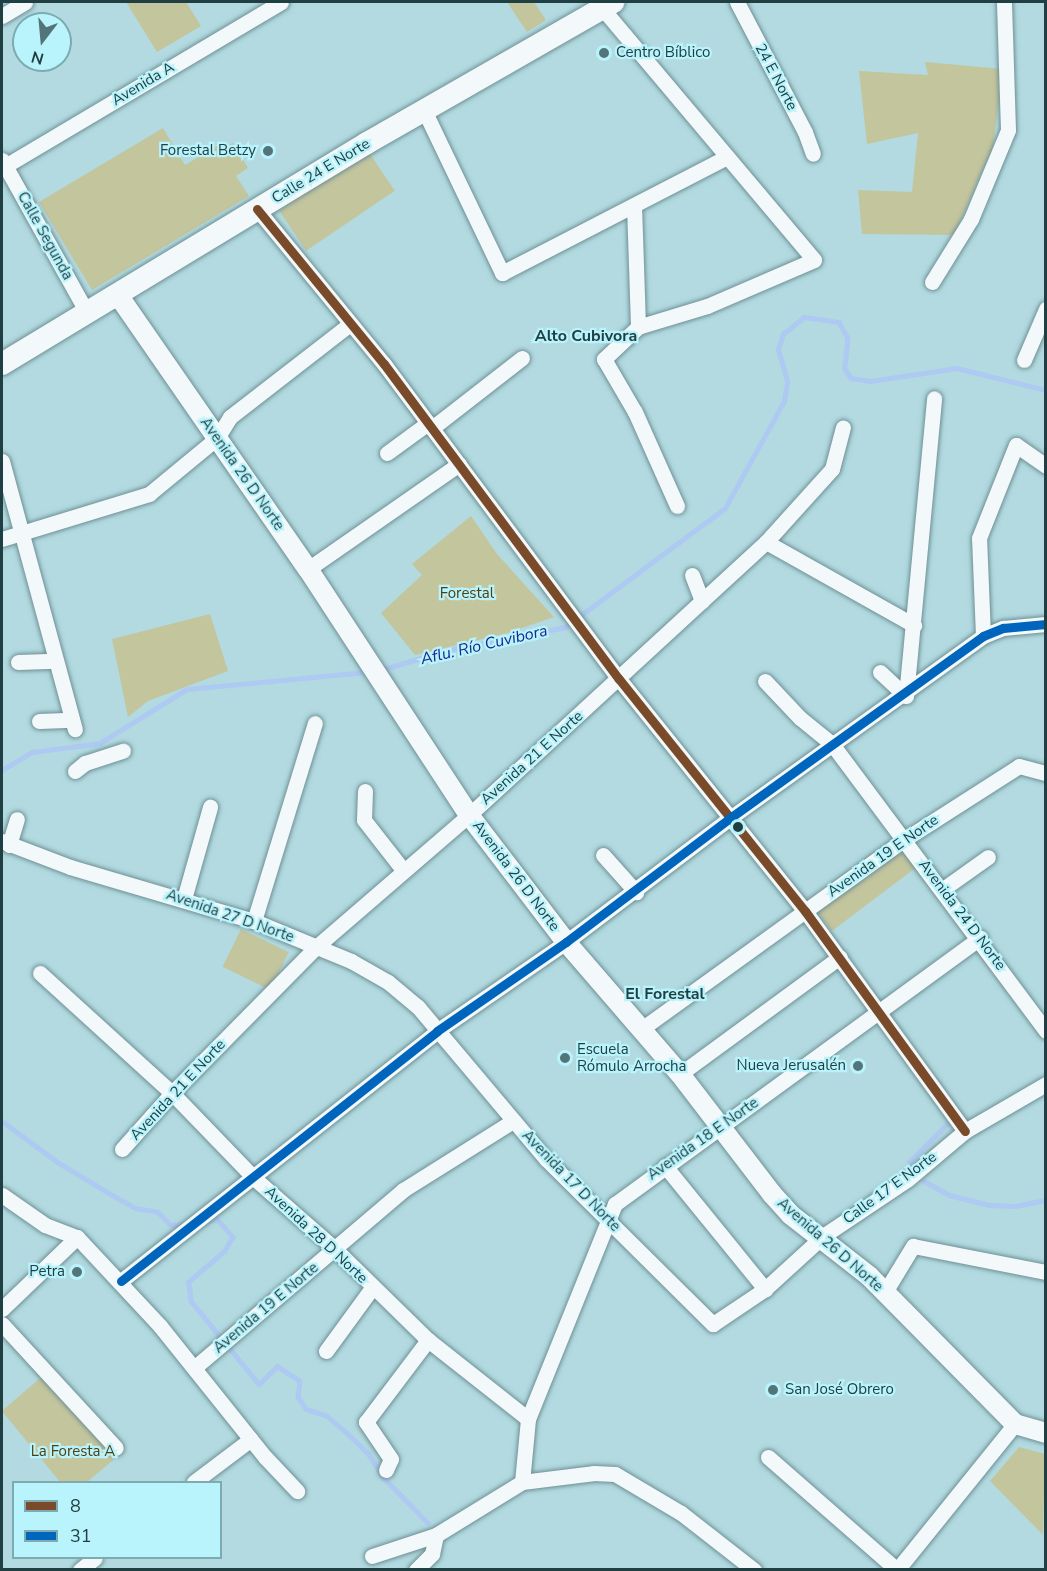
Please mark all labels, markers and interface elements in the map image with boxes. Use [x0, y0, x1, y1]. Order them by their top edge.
north arrow [12, 12, 72, 72]
street label: 24 E Norte [751, 41, 801, 113]
place label: Centro Bíblico [616, 44, 710, 62]
text: N [29, 45, 46, 70]
marker: Centro Bíblico [597, 46, 611, 60]
street label: Avenida A [109, 58, 177, 110]
street label: Calle 24 E Norte [269, 135, 373, 207]
place label: Forestal Betzy [160, 142, 256, 160]
marker: Forestal Betzy [261, 144, 275, 158]
street label: Calle Segunda [13, 189, 77, 283]
district label: Alto Cubivora [535, 326, 637, 346]
street label: Avenida 26 D Norte [196, 414, 288, 534]
park label: Forestal [440, 585, 494, 603]
water label: Aflu. Río Cuvibora [419, 621, 549, 669]
street label: Avenida 21 E Norte [477, 707, 587, 809]
street label: Avenida 19 E Norte [824, 811, 942, 901]
street label: Avenida 26 D Norte [469, 817, 563, 935]
unlabelled marker [732, 821, 744, 833]
street label: Avenida 24 D Norte [915, 856, 1009, 974]
street label: Avenida 27 D Norte [164, 886, 296, 946]
district label: El Forestal [625, 984, 705, 1004]
street label: Avenida 21 E Norte [127, 1036, 229, 1144]
place label: Escuela Rómulo Arrocha [577, 1040, 686, 1075]
marker: Escuela Rómulo Arrocha [558, 1051, 572, 1065]
place label: Nueva Jerusalén [737, 1057, 846, 1075]
marker: Nueva Jerusalén [851, 1059, 865, 1073]
street label: Avenida 18 E Norte [644, 1094, 762, 1184]
street label: Avenida 17 D Norte [518, 1127, 624, 1235]
street label: Calle 17 E Norte [840, 1148, 940, 1228]
street label: Avenida 28 D Norte [261, 1183, 371, 1287]
street label: Avenida 26 D Norte [774, 1194, 886, 1296]
street label: Avenida 19 E Norte [210, 1259, 322, 1357]
place label: Petra [29, 1263, 65, 1281]
marker: Petra [70, 1265, 84, 1279]
place label: San José Obrero [785, 1381, 894, 1399]
marker: San José Obrero [766, 1383, 780, 1397]
park label: La Foresta A [31, 1443, 115, 1461]
legend [12, 1481, 222, 1559]
text: 8 [70, 1494, 81, 1518]
text: 31 [70, 1524, 92, 1548]

